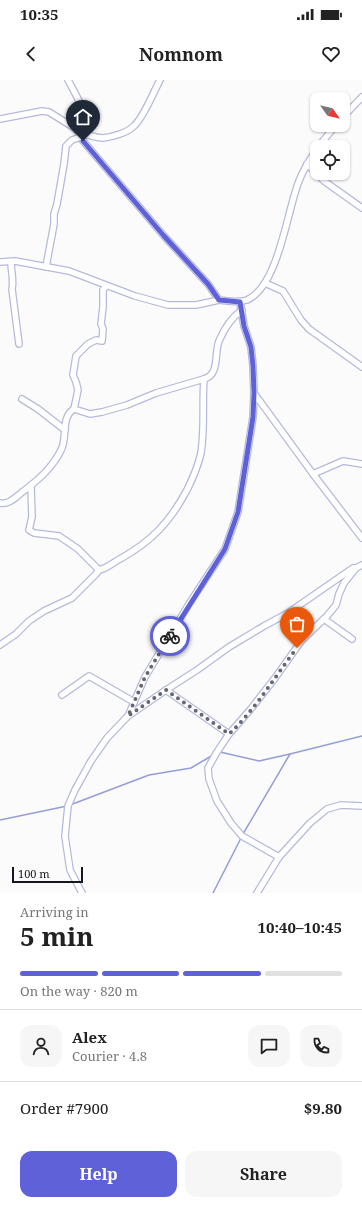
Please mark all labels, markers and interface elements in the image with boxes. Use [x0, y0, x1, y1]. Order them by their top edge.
text: 10:35 [20, 4, 58, 24]
text: Nomnom [139, 42, 223, 66]
icon: back [20, 43, 42, 65]
icon: heart [320, 43, 342, 65]
north arrow [310, 92, 350, 132]
map controls [310, 92, 350, 180]
pin [66, 100, 100, 141]
icon: home [72, 106, 94, 128]
button: locate [310, 140, 350, 180]
pin [280, 607, 314, 648]
icon: bag [286, 613, 308, 635]
courier [150, 616, 190, 656]
icon: bike [159, 625, 181, 647]
scale bar [12, 865, 83, 884]
text: 100 m [18, 866, 50, 881]
text: Arriving in [20, 903, 89, 921]
text: 10:40–10:45 [258, 917, 342, 937]
text: 5 min [20, 918, 94, 954]
text: On the way · 820 m [20, 982, 138, 1000]
button: person [20, 1025, 62, 1067]
button: chat [248, 1025, 290, 1067]
button: phone [300, 1025, 342, 1067]
text: Alex [72, 1027, 107, 1047]
text: Courier · 4.8 [72, 1047, 147, 1065]
text: Order #7900 [20, 1098, 108, 1118]
text: $9.80 [304, 1098, 342, 1118]
button: Help [20, 1151, 177, 1197]
button: Share [185, 1151, 342, 1197]

